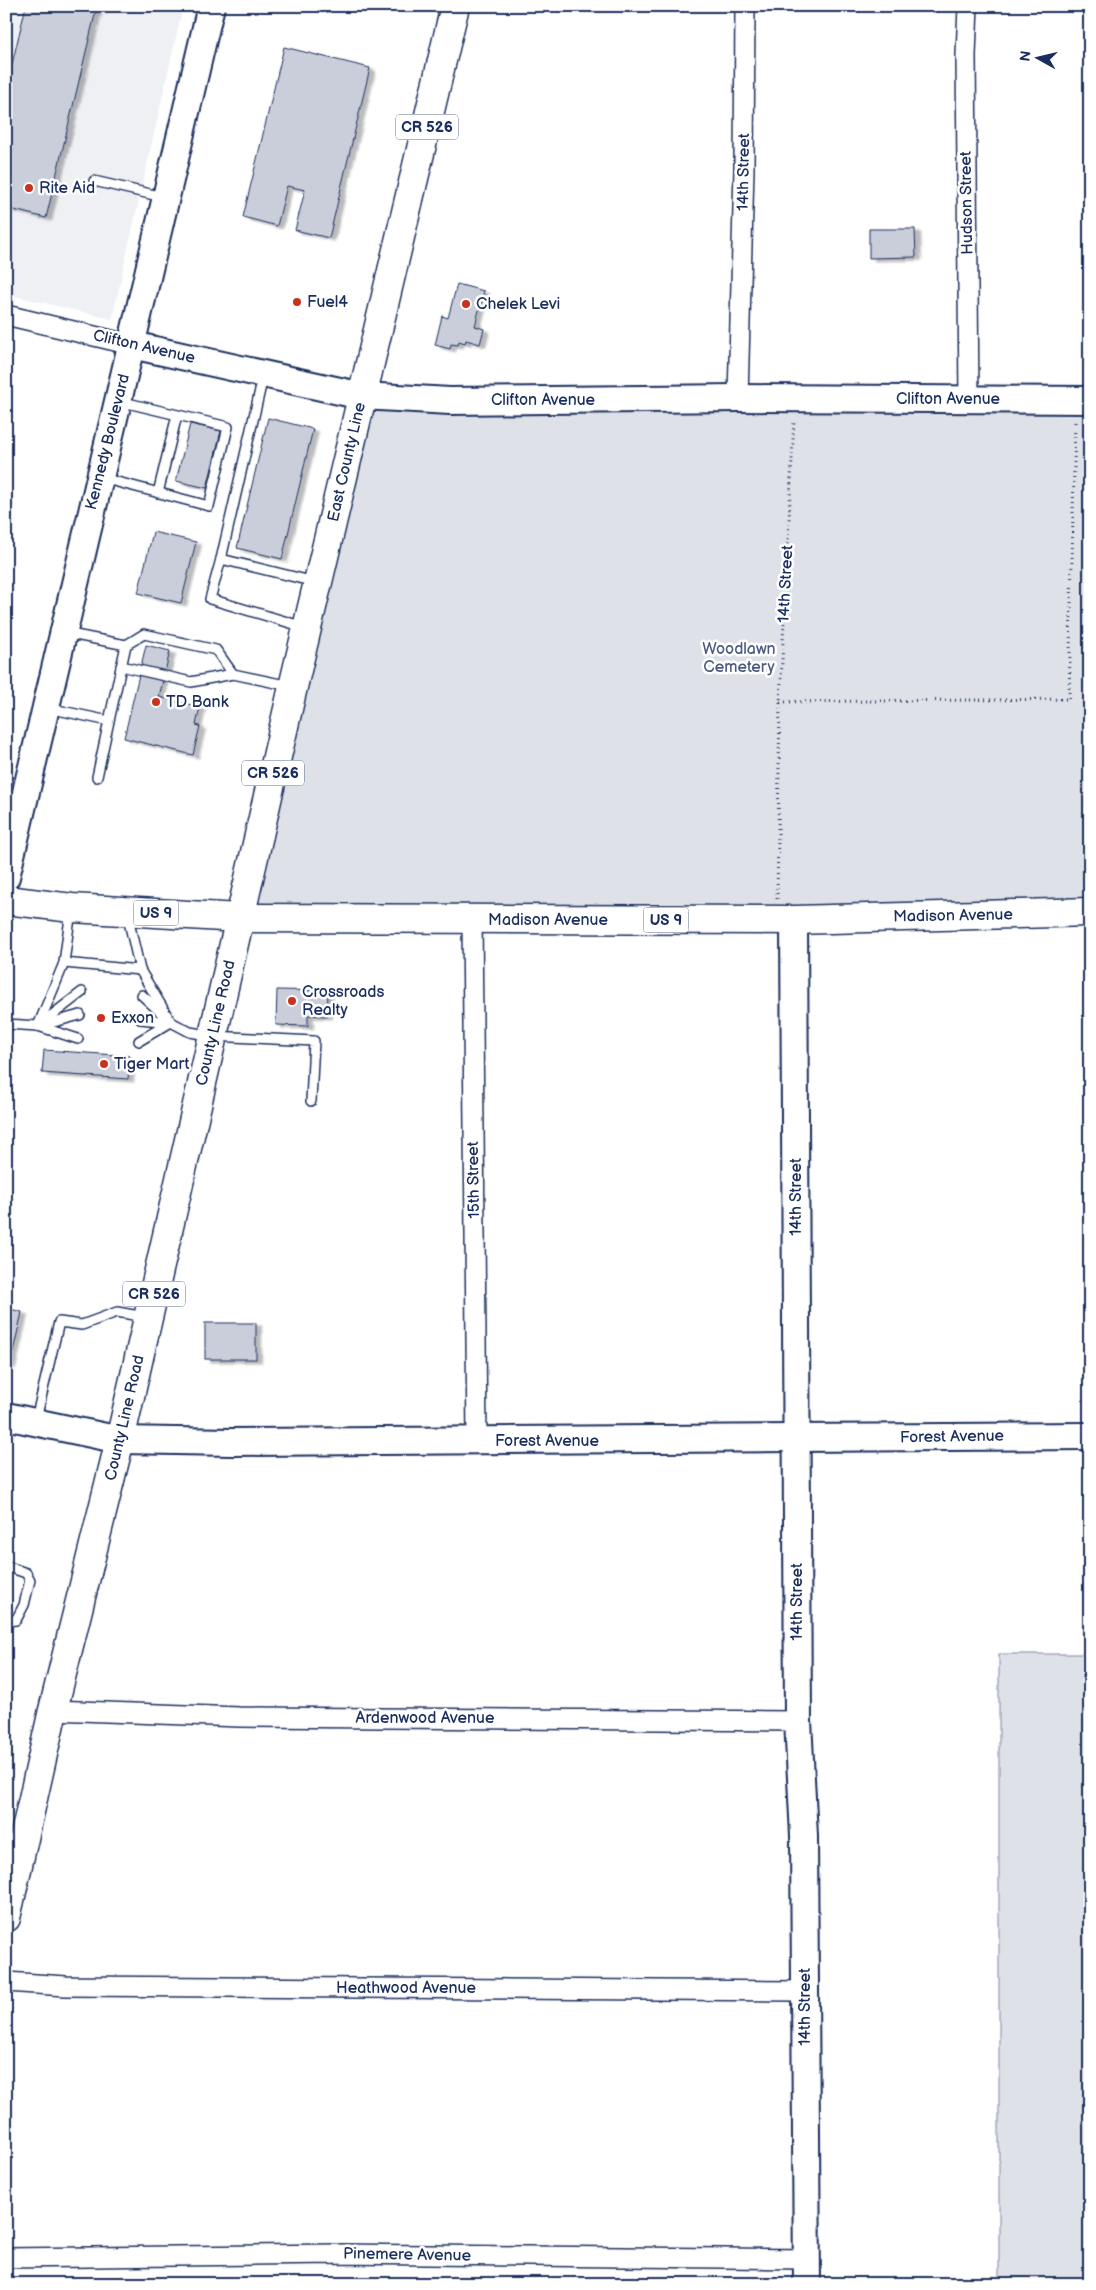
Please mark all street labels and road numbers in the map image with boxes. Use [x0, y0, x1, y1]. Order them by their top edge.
road number: CR 526 [396, 114, 458, 140]
street label: 14th Street [734, 133, 754, 211]
street label: Hudson Street [957, 151, 977, 255]
street label: Clifton Avenue [91, 326, 197, 368]
street label: Kennedy Boulevard [82, 372, 134, 512]
street label: Clifton Avenue [896, 390, 1001, 409]
street label: Clifton Avenue [491, 391, 596, 410]
street label: East County Line [324, 400, 370, 524]
street label: 14th Street [774, 545, 798, 623]
road number: CR 526 [242, 760, 304, 786]
road number: US 9 [134, 900, 178, 926]
street label: Madison Avenue [893, 905, 1014, 927]
road number: US 9 [644, 908, 688, 932]
street label: Madison Avenue [488, 911, 608, 930]
street label: County Line Road [192, 958, 240, 1088]
street label: 15th Street [464, 1141, 484, 1219]
street label: 14th Street [787, 1158, 806, 1236]
road number: CR 526 [123, 1282, 185, 1306]
street label: County Line Road [101, 1353, 149, 1483]
street label: Forest Avenue [900, 1427, 1005, 1447]
street label: Forest Avenue [495, 1432, 599, 1451]
street label: 14th Street [788, 1563, 807, 1641]
street label: Ardenwood Avenue [356, 1709, 495, 1728]
street label: 14th Street [796, 1968, 815, 2046]
street label: Heathwood Avenue [336, 1979, 476, 1998]
street label: Pinemere Avenue [343, 2244, 472, 2266]

